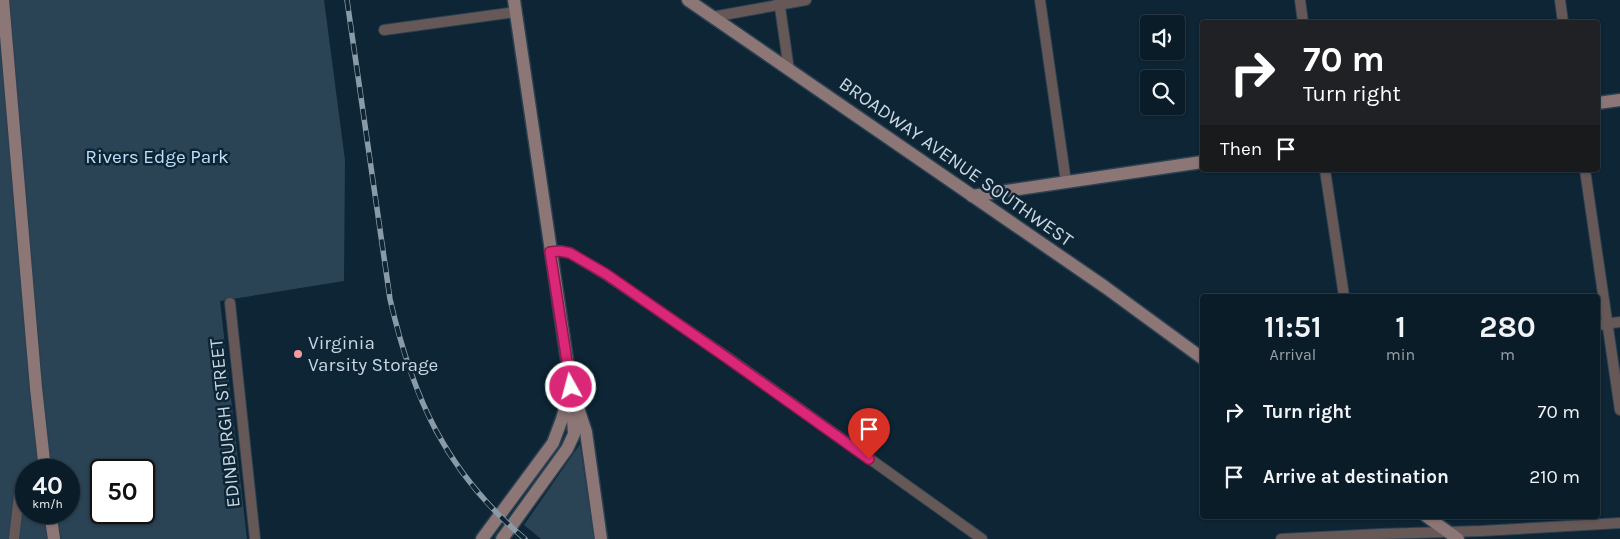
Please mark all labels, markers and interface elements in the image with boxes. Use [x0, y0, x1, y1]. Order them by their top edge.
map controls [1140, 15, 1185, 115]
button: sound [1140, 15, 1185, 60]
text: 70 m [1303, 39, 1385, 80]
icon: right [1220, 40, 1285, 105]
button: search [1140, 70, 1185, 115]
street label: BROADWAY AVENUE SOUTHWEST [835, 73, 1077, 252]
text: Turn right [1303, 81, 1401, 107]
icon: arrive [1272, 135, 1300, 163]
text: Then [1220, 138, 1262, 160]
park label: Rivers Edge Park [85, 146, 229, 168]
text: 11:51 [1264, 309, 1322, 345]
text: 1 [1395, 309, 1406, 345]
text: 280 [1479, 309, 1536, 345]
place label: Virginia Varsity Storage [308, 332, 438, 376]
street label: EDINBURGH STREET [205, 337, 245, 509]
text: Arrival [1269, 345, 1316, 364]
text: min [1386, 345, 1415, 364]
text: m [1500, 345, 1515, 364]
marker: Virginia Varsity Storage [292, 348, 304, 360]
position arrow [544, 360, 596, 412]
icon: right [1220, 398, 1248, 426]
text: Turn right [1263, 401, 1352, 423]
text: 70 m [1538, 401, 1580, 423]
pin [848, 408, 890, 459]
icon: arrive [855, 415, 883, 443]
speed limit sign: 50 [90, 459, 155, 524]
icon: arrive [1220, 463, 1248, 491]
text: Arrive at destination [1263, 466, 1449, 488]
text: 210 m [1529, 466, 1580, 488]
text: 40 [32, 471, 63, 500]
text: km/h [32, 497, 63, 511]

